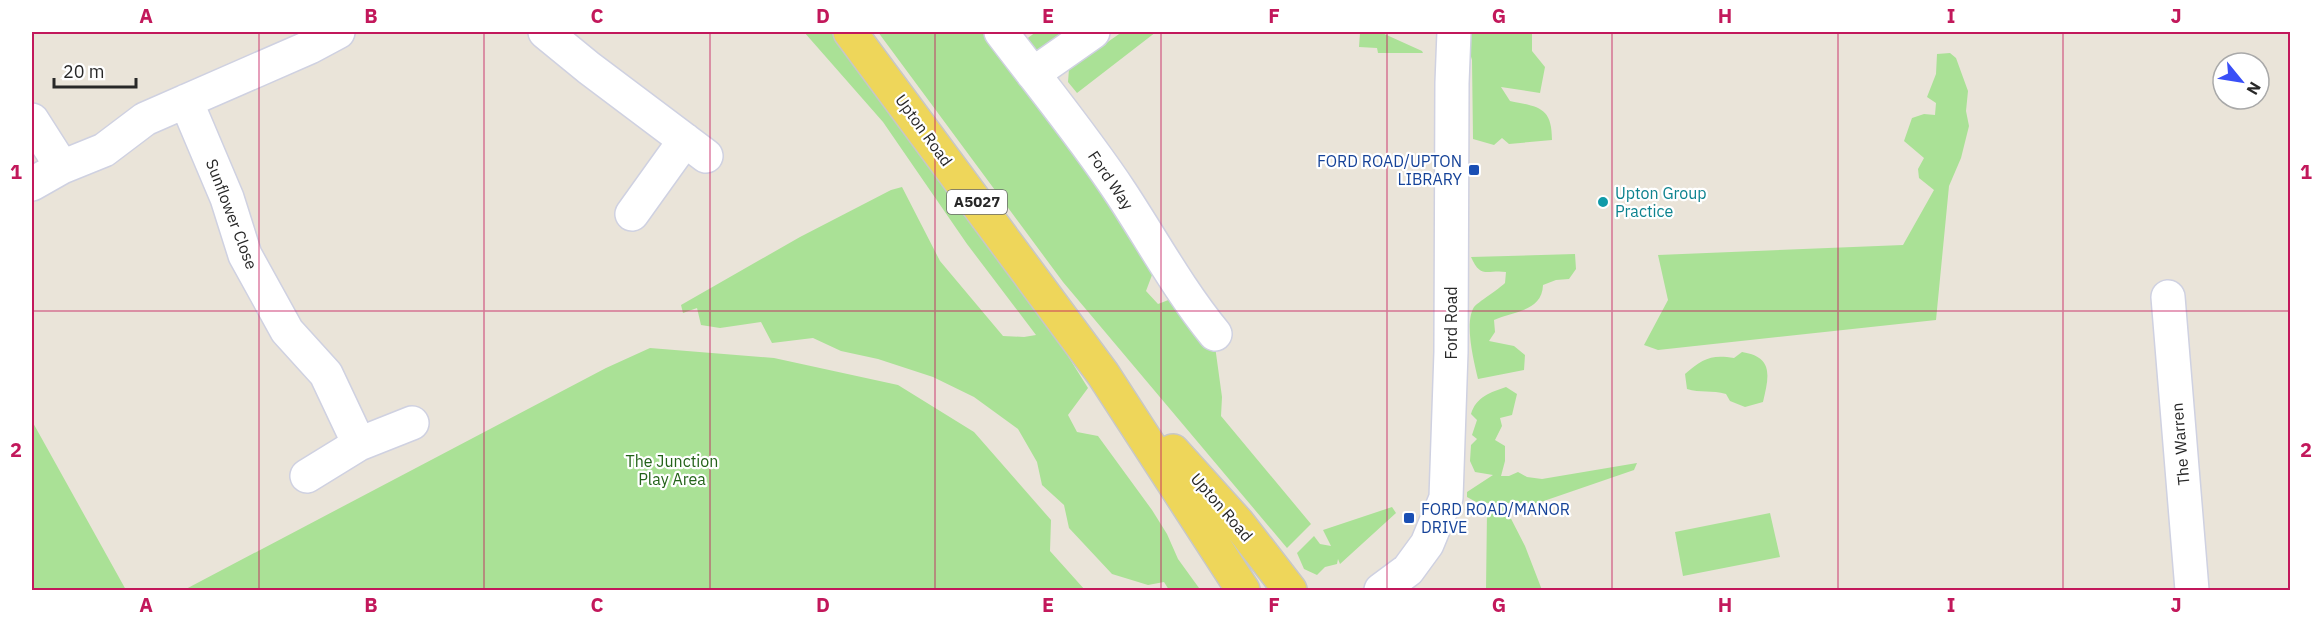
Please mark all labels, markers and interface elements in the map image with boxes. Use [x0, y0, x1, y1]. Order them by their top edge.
text: A [139, 2, 153, 29]
text: B [364, 2, 378, 29]
text: C [590, 2, 604, 29]
text: D [816, 2, 830, 29]
text: E [1042, 2, 1054, 29]
text: F [1268, 2, 1280, 29]
text: G [1492, 2, 1506, 29]
text: H [1718, 2, 1732, 29]
text: I [1947, 2, 1955, 29]
text: J [2170, 2, 2182, 29]
scale bar [54, 51, 136, 89]
north arrow [2211, 51, 2271, 111]
text: 20 m [63, 60, 105, 83]
text: N [2242, 78, 2266, 99]
street label: Upton Road [891, 90, 957, 170]
street label: Ford Way [1084, 147, 1138, 213]
place label: FORD ROAD/UPTON LIBRARY [1317, 151, 1463, 189]
street label: Sunflower Close [202, 156, 262, 272]
text: 1 [10, 158, 22, 185]
text: 1 [2300, 158, 2312, 185]
marker: FORD ROAD/UPTON LIBRARY [1467, 163, 1481, 177]
place label: Upton Group Practice [1615, 183, 1707, 221]
road number: A5027 [947, 190, 1007, 214]
marker: Upton Group Practice [1596, 195, 1610, 209]
street label: Ford Road [1441, 286, 1461, 360]
street label: The Warren [2166, 402, 2194, 486]
text: 2 [10, 436, 22, 463]
text: 2 [2300, 436, 2312, 463]
park label: The Junction Play Area [626, 451, 718, 489]
street label: Upton Road [1187, 469, 1257, 545]
place label: FORD ROAD/MANOR DRIVE [1421, 499, 1570, 537]
marker: FORD ROAD/MANOR DRIVE [1402, 511, 1416, 525]
text: A [139, 591, 153, 618]
text: B [364, 591, 378, 618]
text: C [590, 591, 604, 618]
text: D [816, 591, 830, 618]
text: E [1042, 591, 1054, 618]
text: F [1268, 591, 1280, 618]
text: G [1492, 591, 1506, 618]
text: H [1718, 591, 1732, 618]
text: I [1947, 591, 1955, 618]
text: J [2170, 591, 2182, 618]

